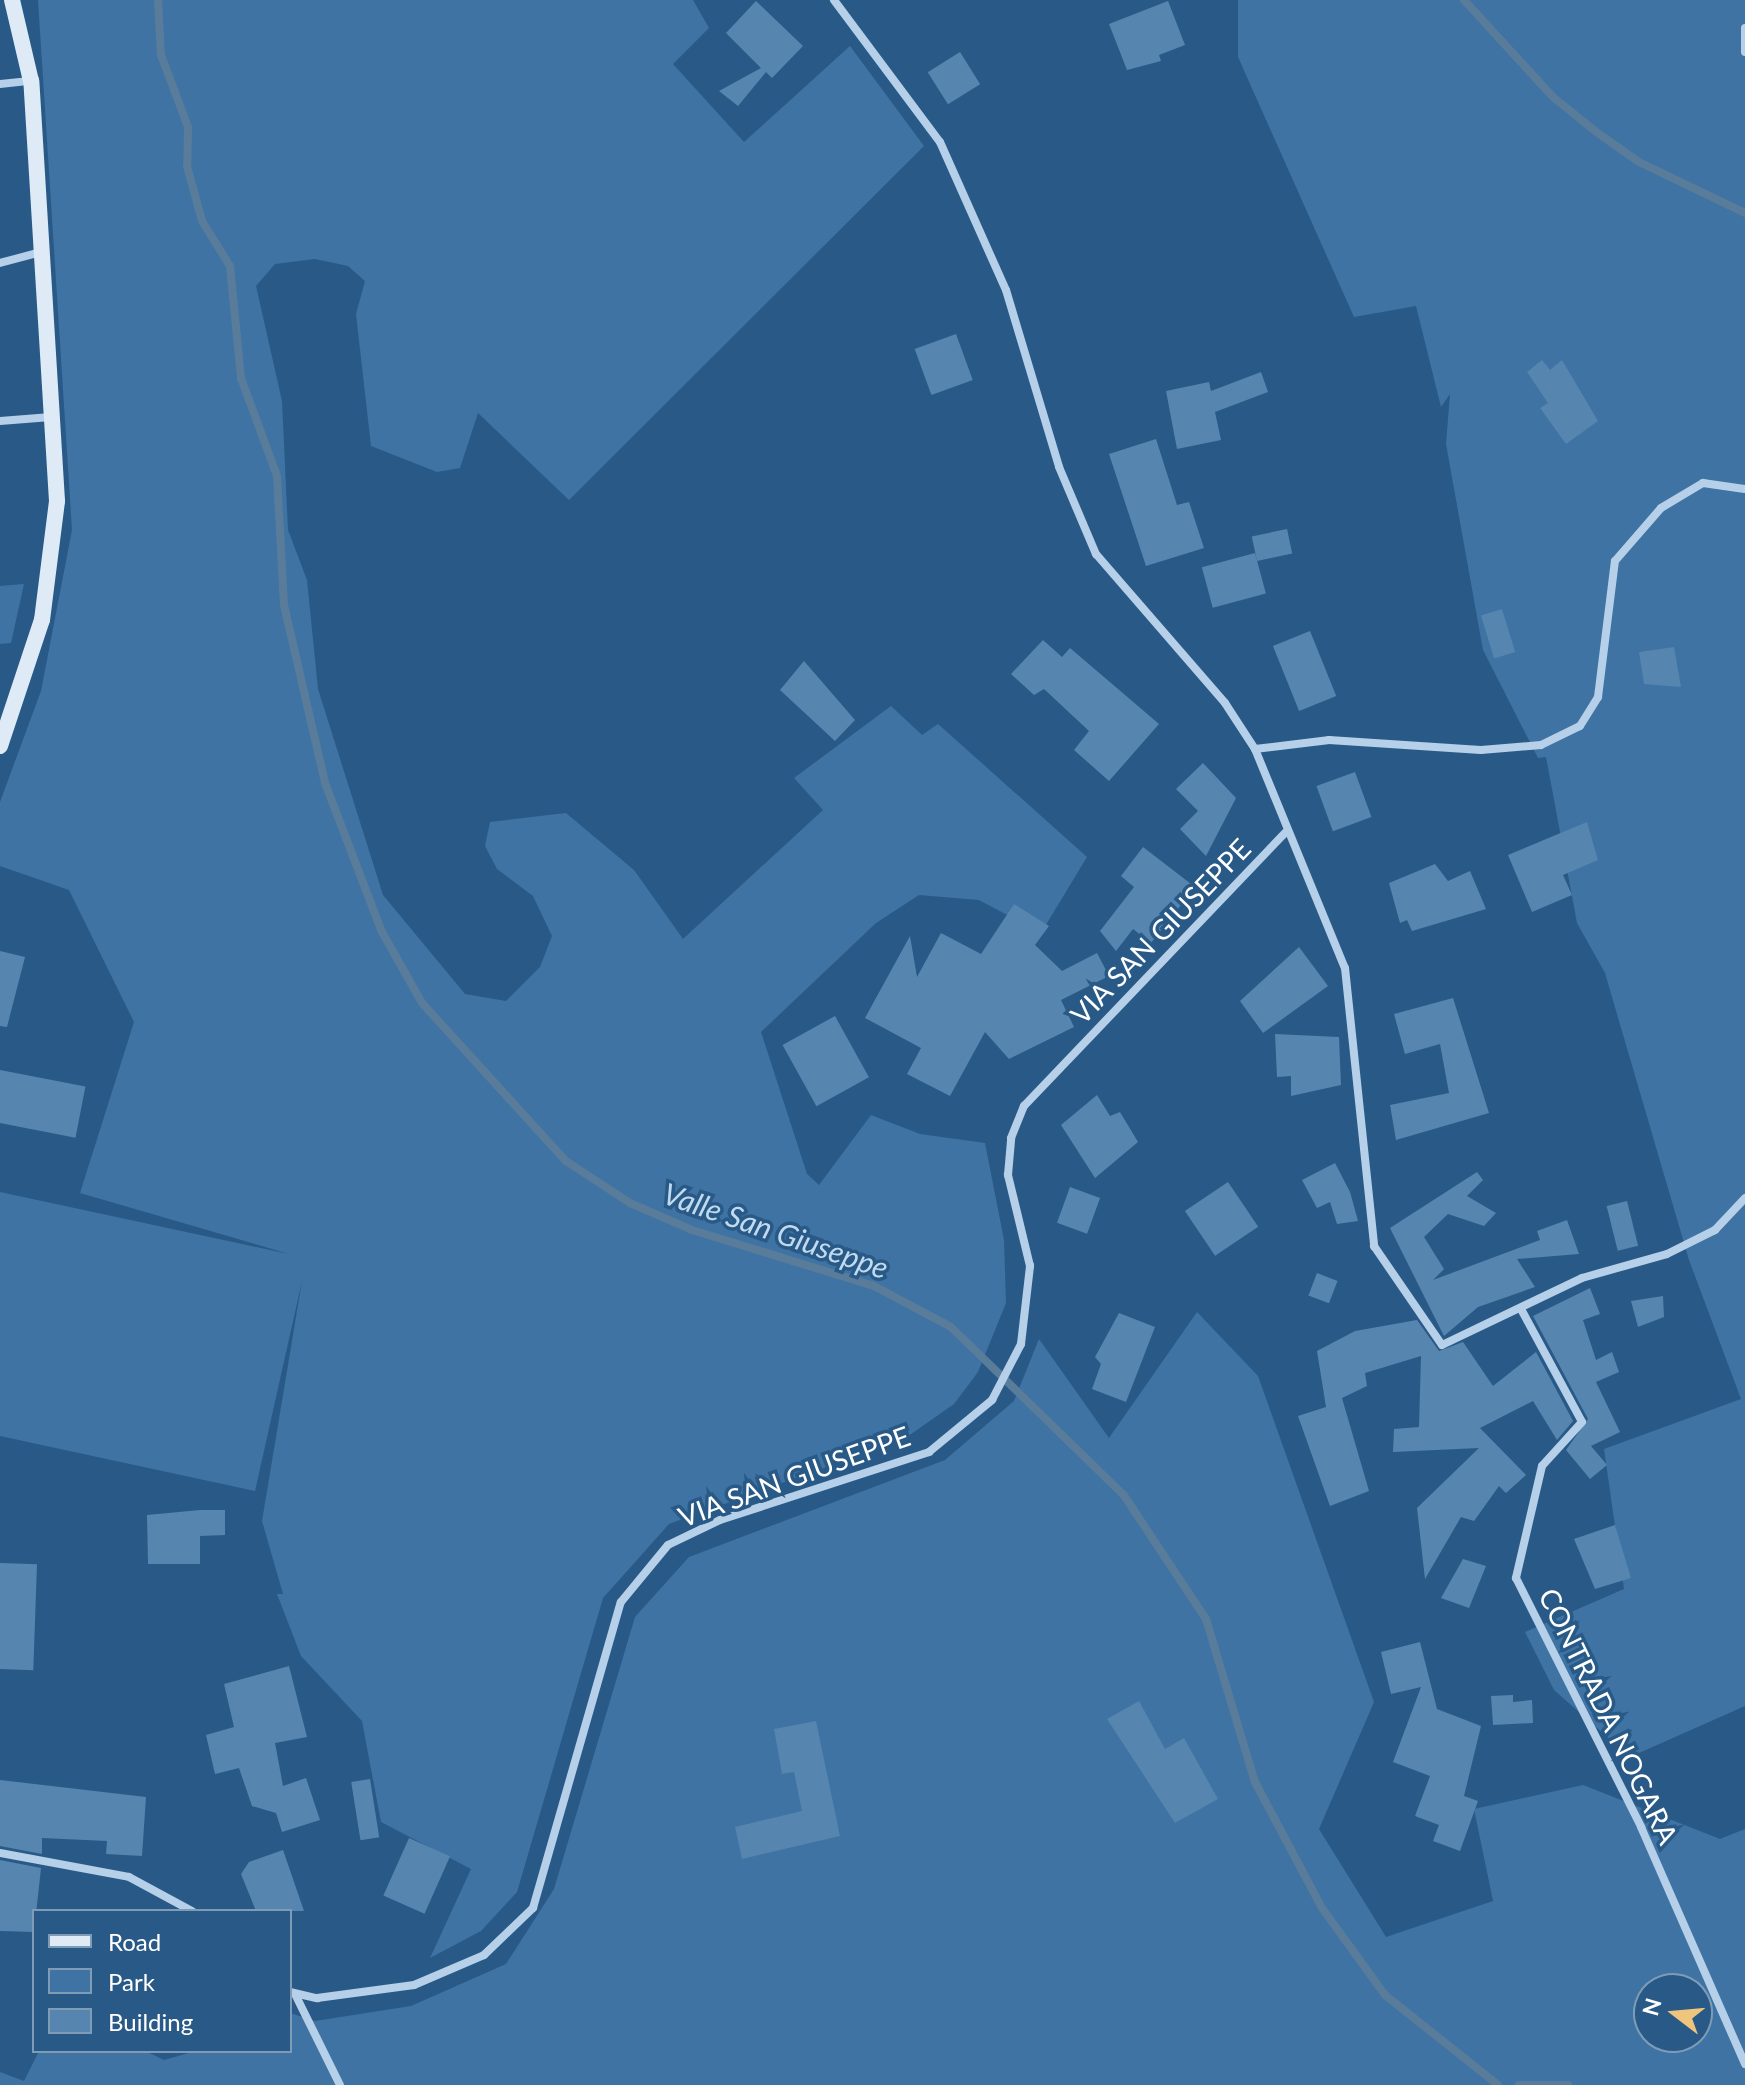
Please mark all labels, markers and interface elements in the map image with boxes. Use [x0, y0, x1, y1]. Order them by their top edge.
street label: VIA SAN GIUSEPPE [1063, 831, 1257, 1031]
water label: Valle San Giuseppe [659, 1175, 893, 1285]
street label: VIA SAN GIUSEPPE [673, 1418, 915, 1534]
street label: CONTRADA NOGARA [1532, 1582, 1686, 1850]
legend [32, 1909, 292, 2053]
text: Road [108, 1927, 161, 1956]
text: Park [108, 1967, 155, 1996]
north arrow [1633, 1973, 1713, 2053]
text: N [1636, 1995, 1667, 2019]
text: Building [108, 2007, 193, 2036]

